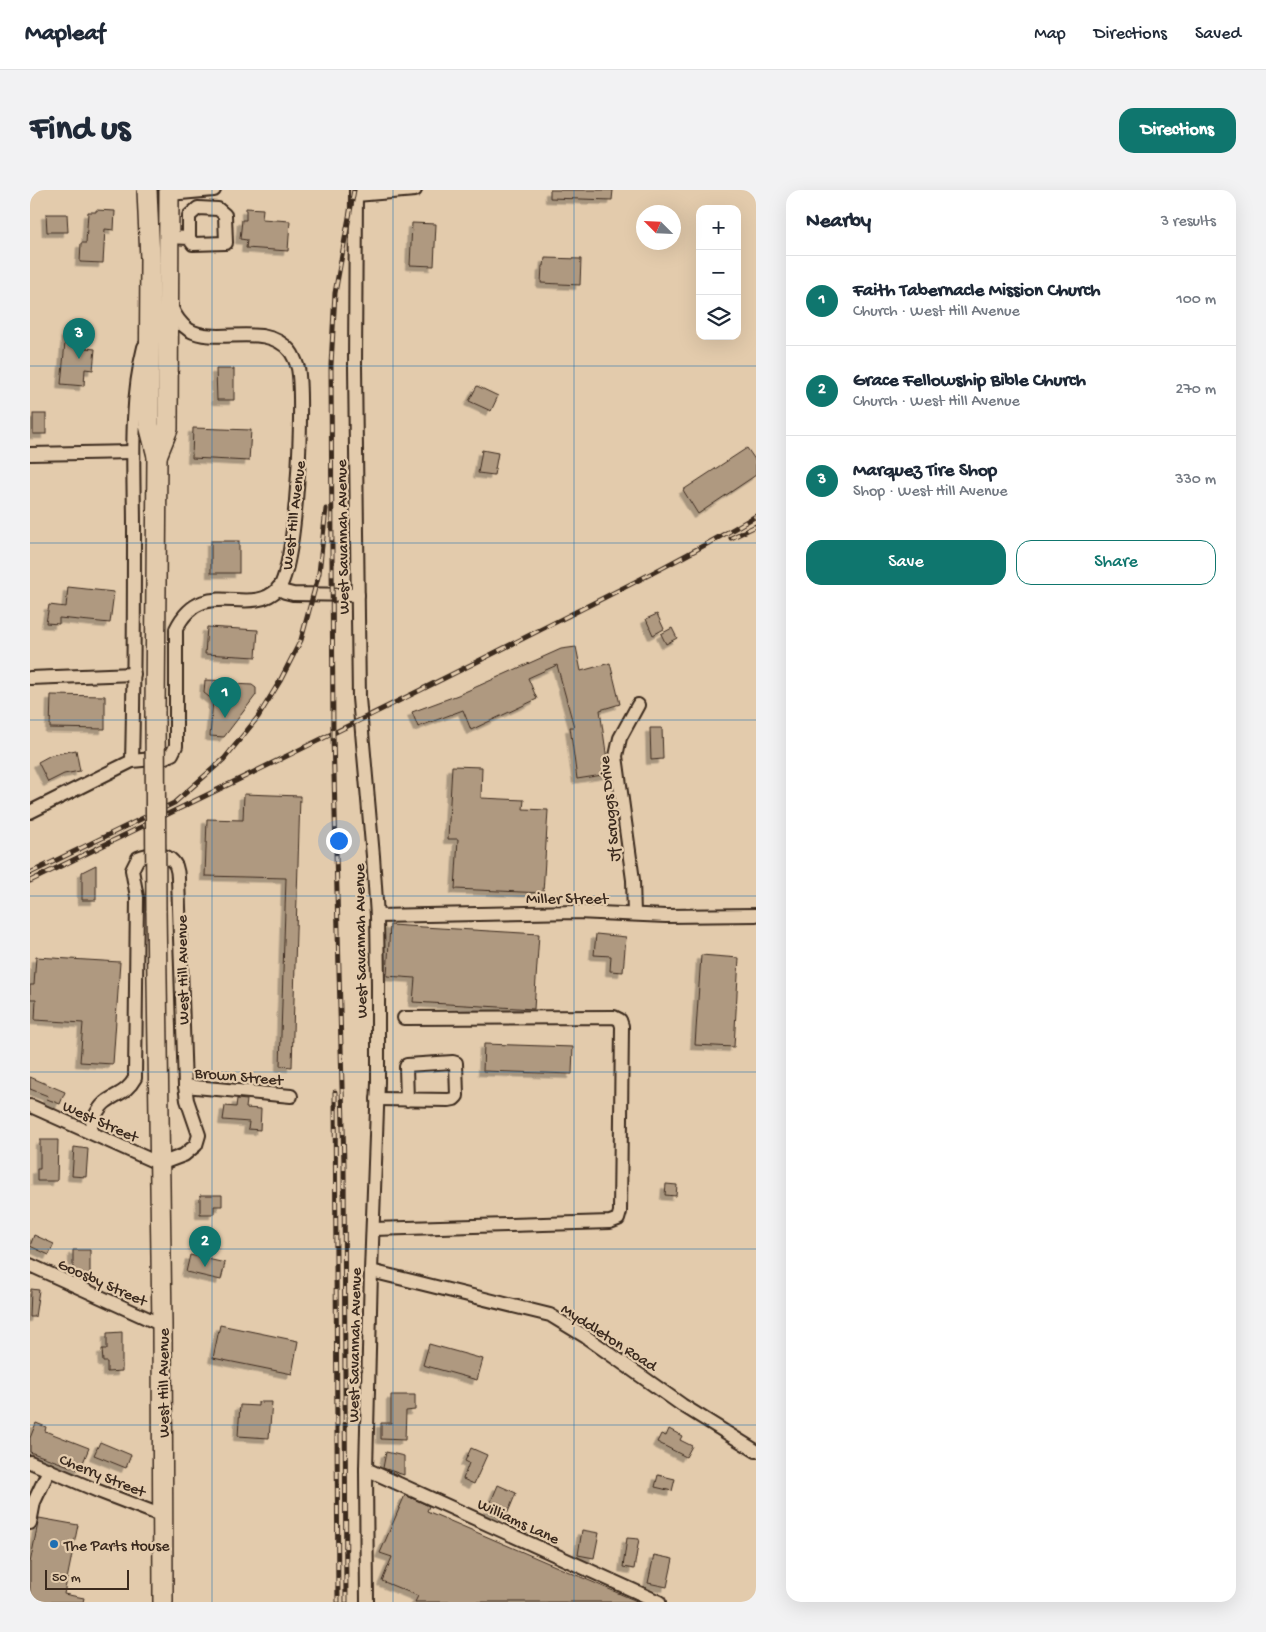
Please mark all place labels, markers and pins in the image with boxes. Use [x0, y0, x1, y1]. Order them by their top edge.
pin: 3 [63, 318, 95, 359]
pin: 1 [209, 677, 241, 718]
pin: 2 [189, 1226, 221, 1267]
marker: The Parts House [48, 1538, 60, 1550]
place label: The Parts House [63, 1538, 170, 1557]

